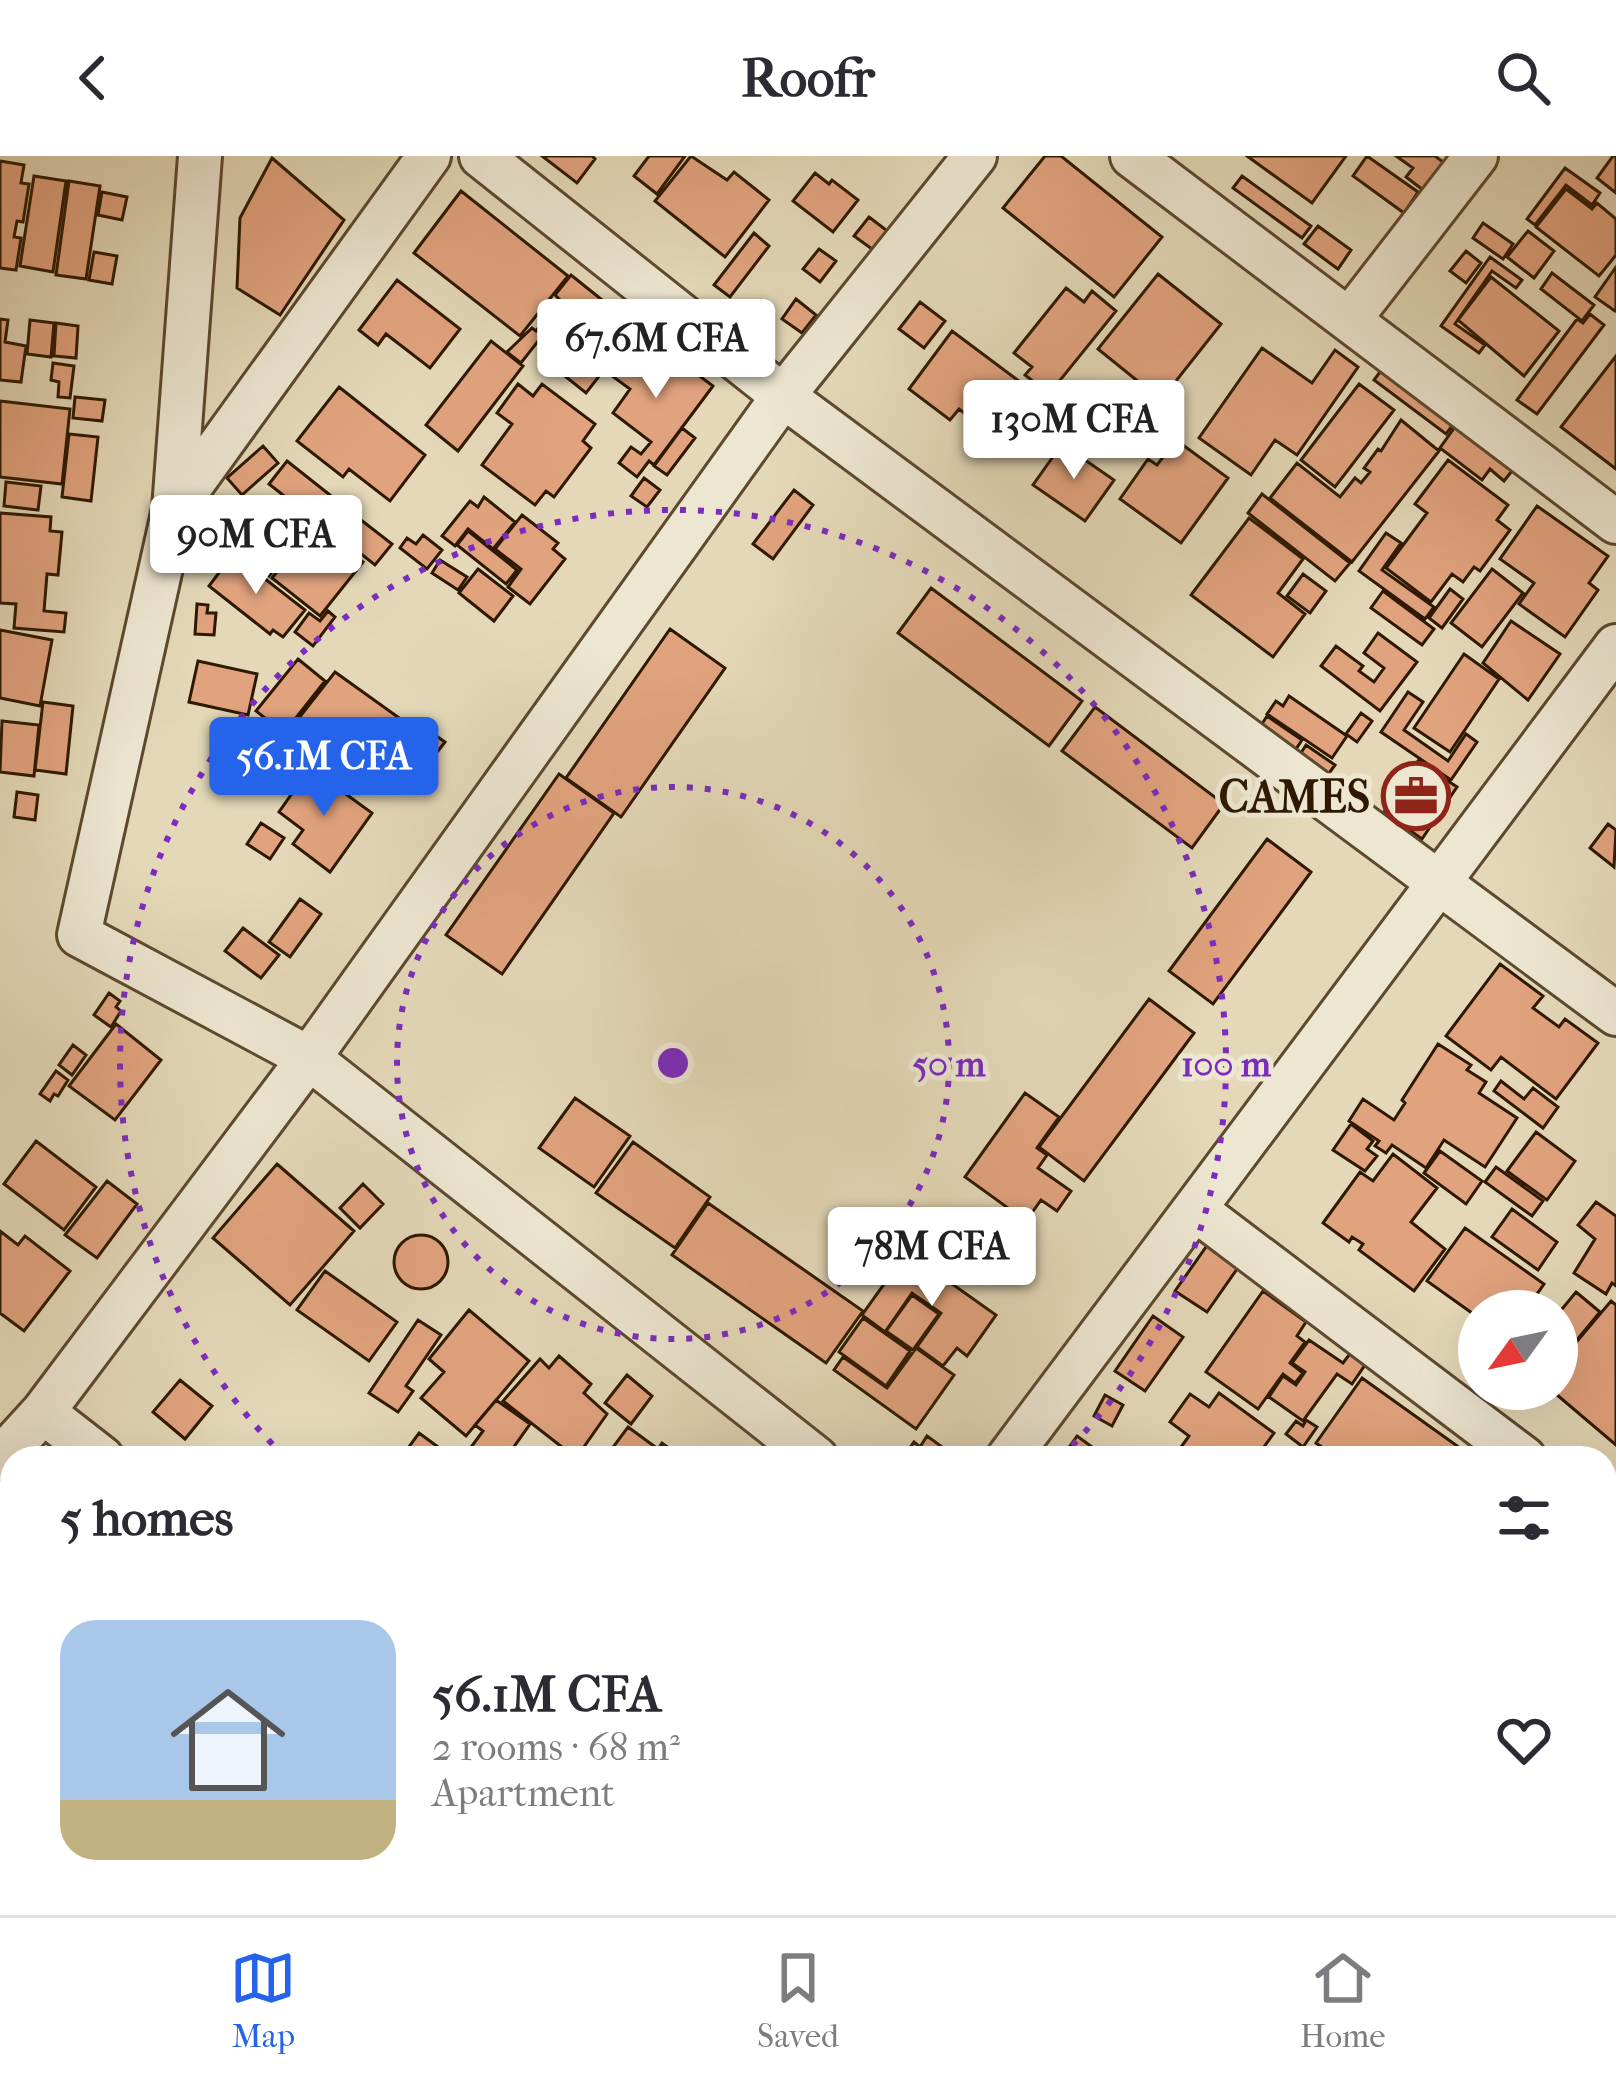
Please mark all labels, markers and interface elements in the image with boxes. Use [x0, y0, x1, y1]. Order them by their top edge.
icon: back [60, 45, 126, 111]
icon: search [1490, 45, 1556, 111]
text: Roofr [741, 47, 875, 110]
pin: 67.6M CFA [519, 299, 793, 401]
text: 67.6M CFA [564, 315, 748, 361]
pin: 130M CFA [950, 380, 1198, 482]
text: 130M CFA [990, 396, 1158, 442]
pin: 90M CFA [145, 495, 367, 597]
text: 90M CFA [177, 511, 335, 557]
pin: 56.1M CFA [187, 717, 461, 819]
text: 56.1M CFA [236, 733, 412, 779]
office icon: CAMES [1381, 761, 1451, 831]
place label: CAMES [1219, 771, 1370, 824]
centre of rings [652, 1042, 694, 1084]
text: 50 m [913, 1043, 987, 1085]
text: 100 m [1181, 1043, 1272, 1085]
pin: 78M CFA [821, 1207, 1043, 1309]
text: 78M CFA [855, 1223, 1009, 1269]
north arrow [1458, 1290, 1578, 1410]
map controls [1458, 1290, 1578, 1410]
icon: filters [1491, 1485, 1557, 1551]
text: 5 homes [60, 1488, 233, 1548]
text: 56.1M CFA [432, 1664, 661, 1724]
icon: home [156, 1668, 300, 1812]
icon: heart [1491, 1707, 1557, 1773]
text: 2 rooms · 68 m² [432, 1724, 680, 1770]
text: Apartment [432, 1770, 615, 1816]
tab: Map [230, 1945, 296, 2056]
tab: Saved [757, 1945, 839, 2056]
tab: Home [1300, 1945, 1386, 2056]

